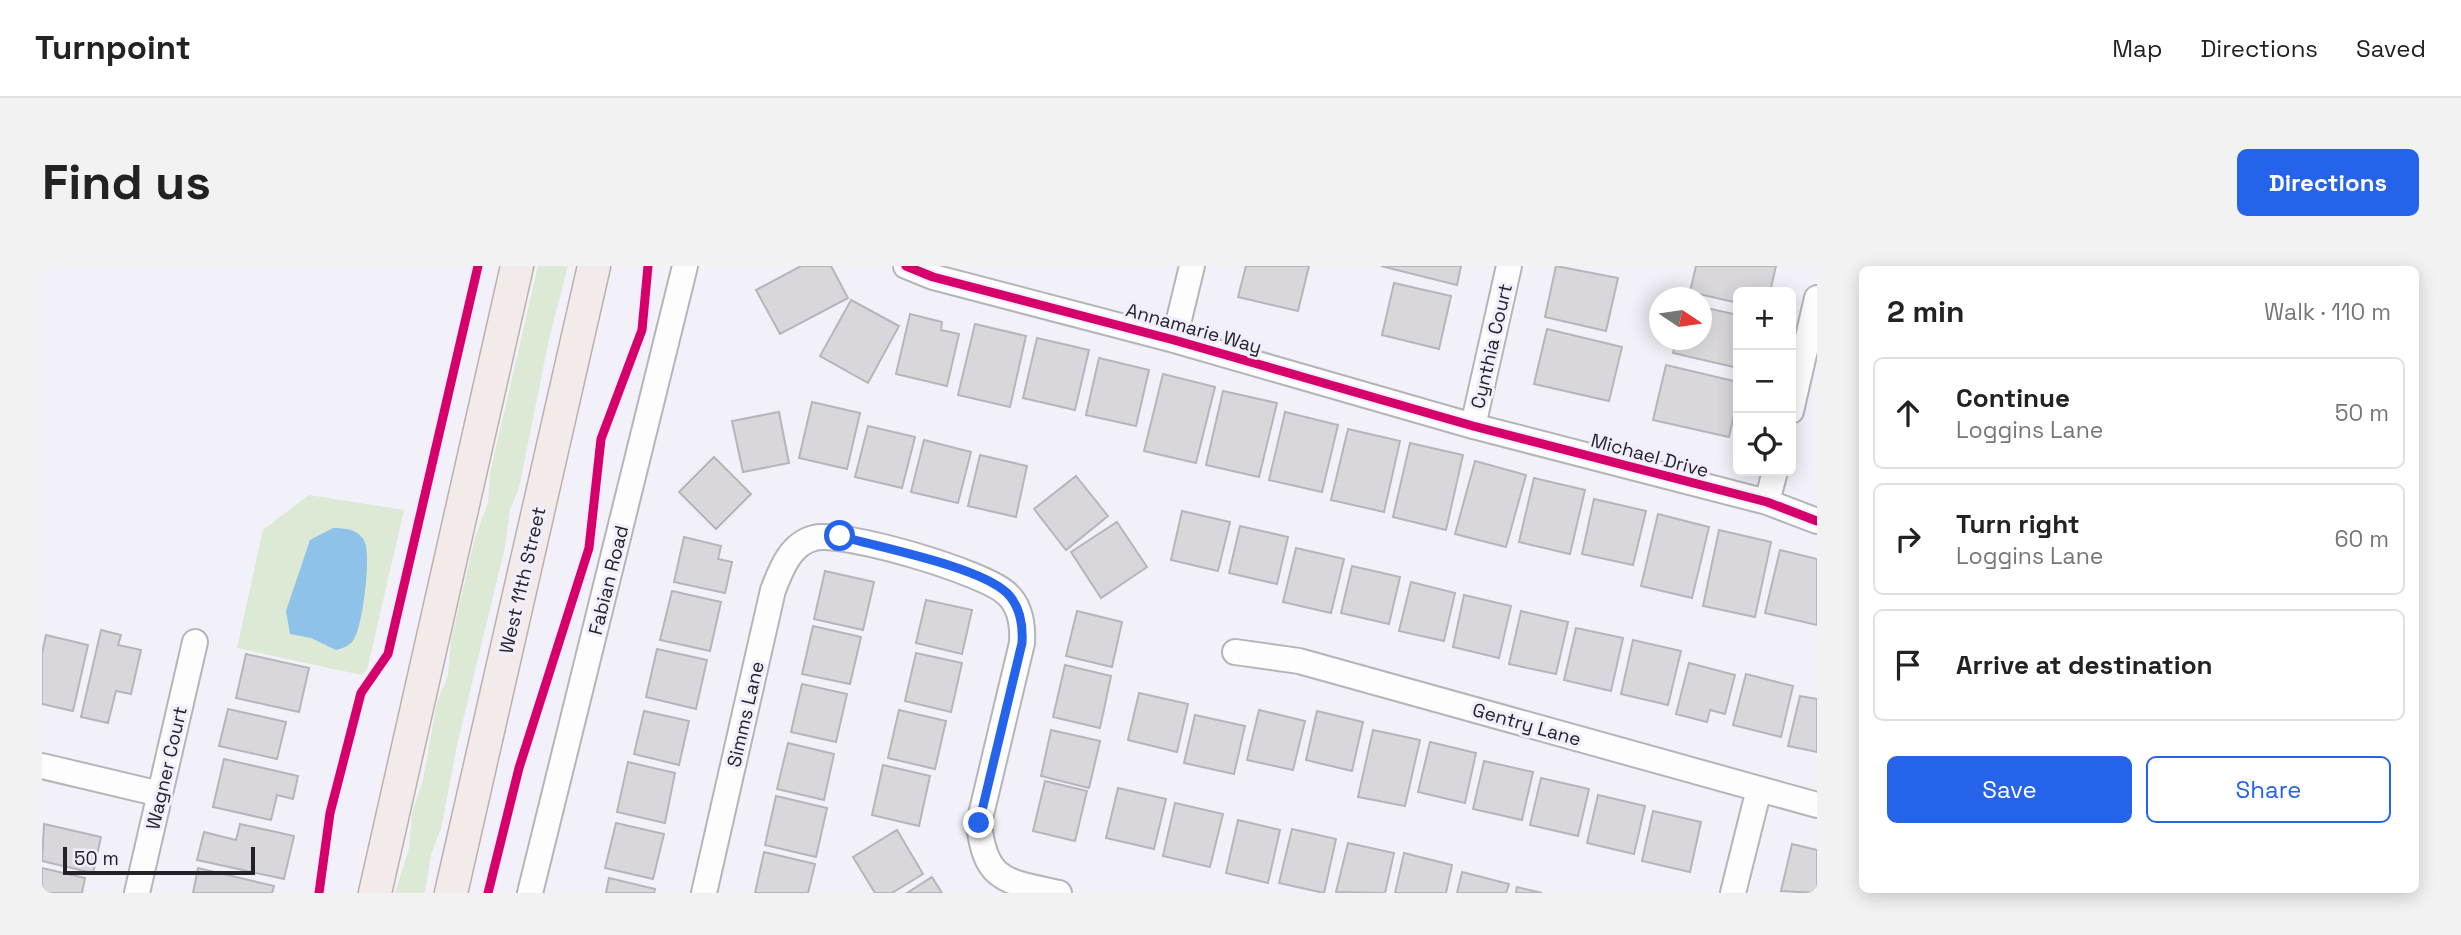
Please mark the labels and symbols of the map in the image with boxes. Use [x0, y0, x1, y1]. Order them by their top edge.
street label: Cynthia Court [1465, 281, 1518, 411]
north arrow [1649, 287, 1712, 350]
street label: Annamarie Way [1123, 297, 1265, 360]
street label: Michael Drive [1588, 428, 1712, 483]
street label: West 11th Street [493, 504, 552, 656]
route start [824, 520, 855, 551]
street label: Fabian Road [583, 523, 634, 637]
street label: Simms Lane [721, 659, 770, 770]
street label: Gentry Lane [1470, 697, 1584, 752]
street label: Wagner Court [140, 704, 193, 832]
route end [963, 807, 994, 838]
scale bar [63, 844, 256, 876]

